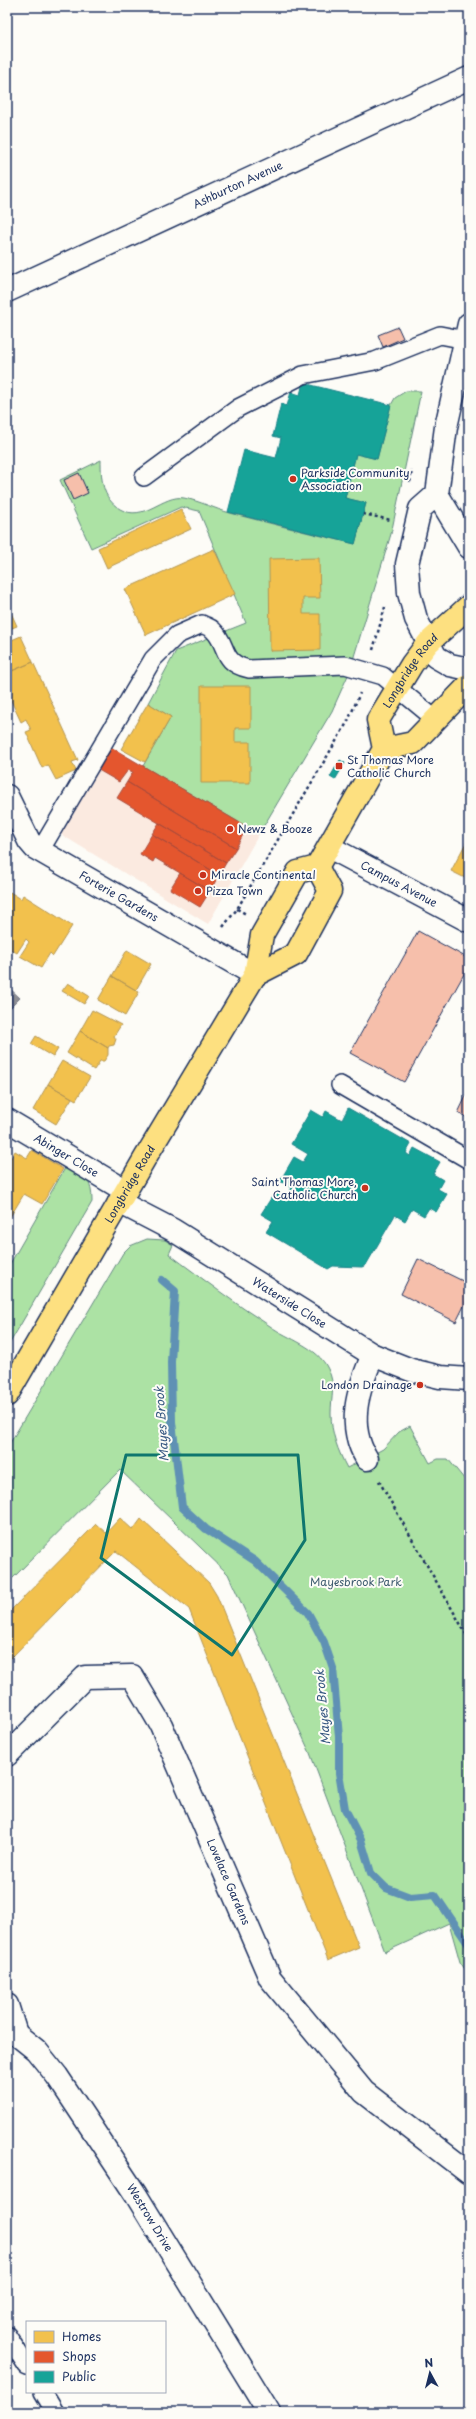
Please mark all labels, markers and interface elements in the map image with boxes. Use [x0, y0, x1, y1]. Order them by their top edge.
street label: Ashburton Avenue [190, 156, 285, 212]
place label: Parkside Community Association [301, 464, 409, 494]
marker: Parkside Community Association [288, 474, 298, 484]
street label: Longbridge Road [378, 629, 442, 711]
place label: St Thomas More Catholic Church [347, 751, 434, 781]
marker: St Thomas More Catholic Church [334, 761, 344, 771]
place label: Newz & Booze [238, 820, 312, 837]
marker: Newz & Booze [225, 824, 235, 834]
street label: Campus Avenue [358, 856, 441, 911]
street label: Forterie Gardens [76, 866, 162, 925]
place label: Miracle Continental [211, 866, 316, 883]
marker: Miracle Continental [198, 870, 208, 880]
place label: Pizza Town [206, 882, 263, 899]
marker: Pizza Town [193, 886, 203, 896]
street label: Abinger Close [31, 1129, 102, 1181]
street label: Longbridge Road [100, 1142, 159, 1226]
place label: Saint Thomas More, Catholic Church [251, 1173, 357, 1203]
marker: Saint Thomas More, Catholic Church [360, 1183, 370, 1193]
street label: Waterside Close [249, 1273, 330, 1332]
place label: London Drainage [321, 1376, 412, 1393]
marker: London Drainage [415, 1380, 425, 1390]
water label: Mayes Brook [149, 1385, 173, 1462]
park label: Mayesbrook Park [310, 1573, 402, 1590]
water label: Mayes Brook [310, 1668, 334, 1745]
street label: Lovelace Gardens [203, 1836, 255, 1927]
street label: Westrow Drive [123, 2180, 178, 2255]
legend [26, 2321, 166, 2393]
text: Homes [62, 2327, 101, 2345]
text: Shops [62, 2347, 97, 2365]
north arrow [410, 2353, 450, 2393]
text: N [423, 2354, 434, 2372]
text: Public [62, 2367, 96, 2385]

